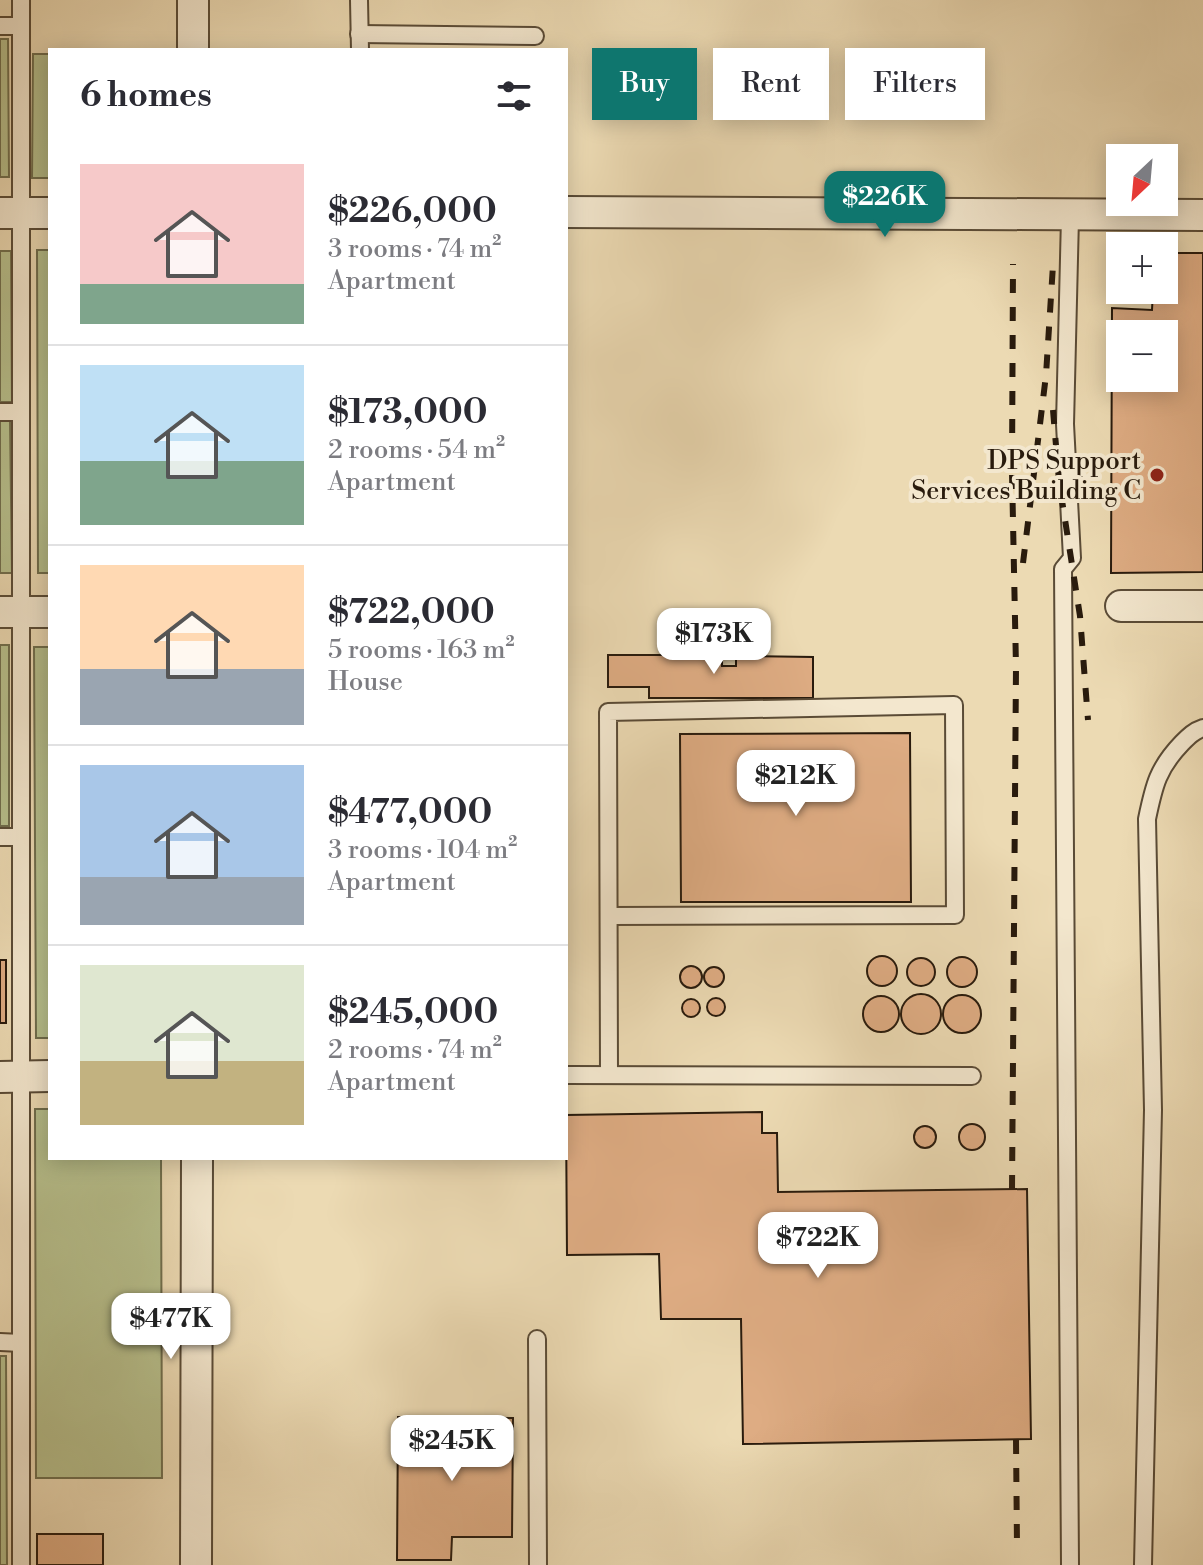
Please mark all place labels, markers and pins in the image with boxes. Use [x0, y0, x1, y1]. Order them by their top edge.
pin: $226K [829, 171, 941, 239]
place label: DPS Support Services Building C [911, 445, 1141, 507]
marker: DPS Support Services Building C [1148, 466, 1166, 484]
pin: $173K [658, 608, 770, 676]
pin: $212K [740, 750, 852, 818]
pin: $722K [762, 1212, 874, 1280]
pin: $477K [115, 1293, 227, 1361]
pin: $245K [396, 1415, 508, 1483]

